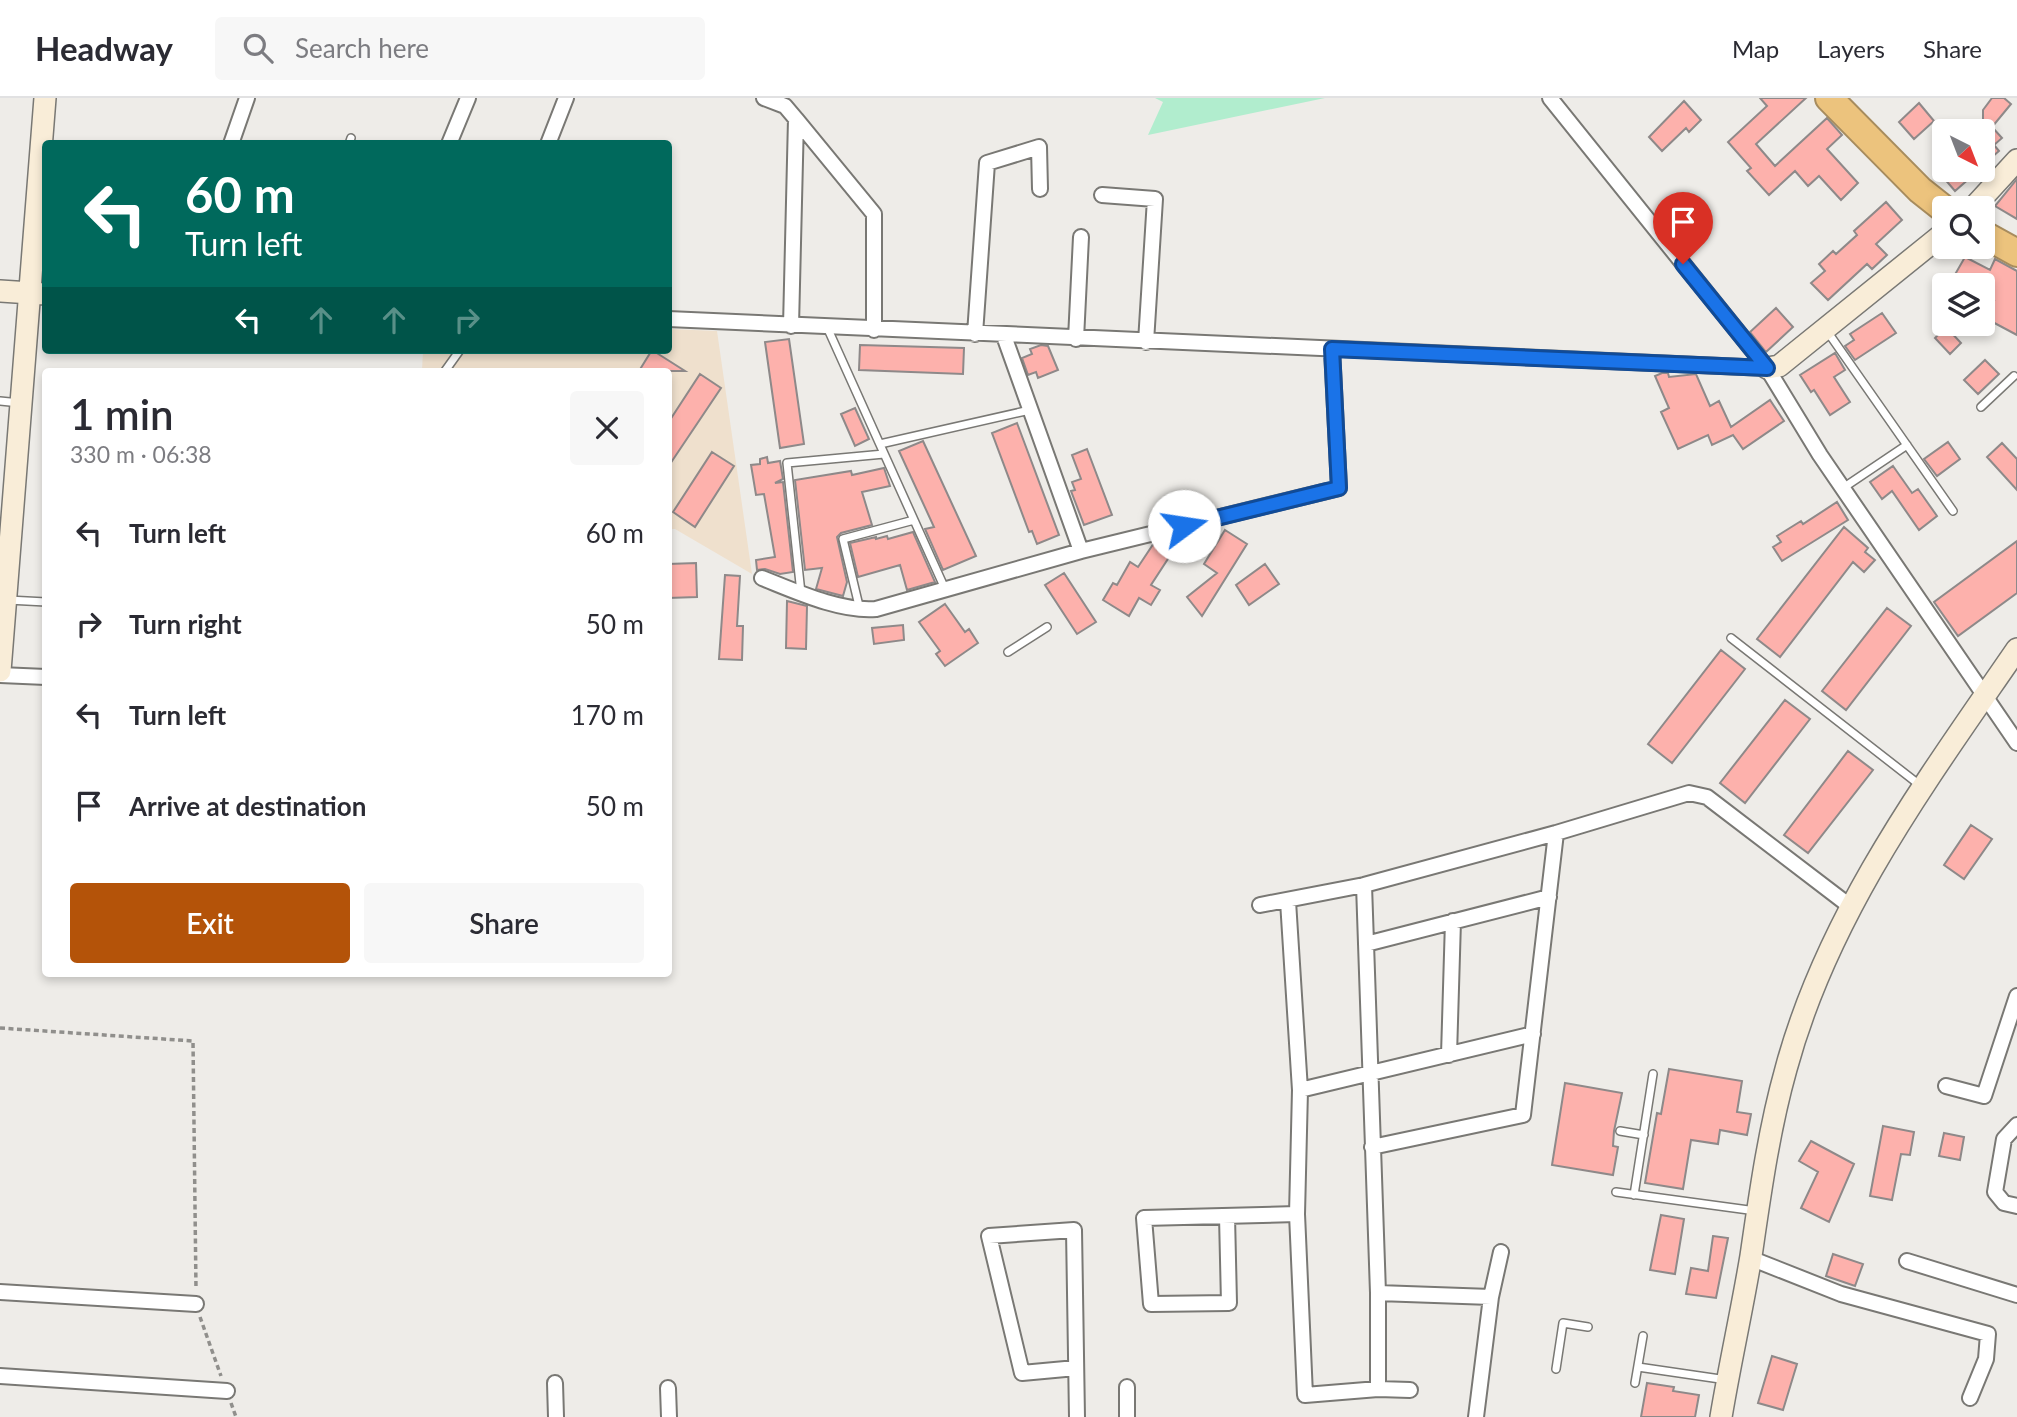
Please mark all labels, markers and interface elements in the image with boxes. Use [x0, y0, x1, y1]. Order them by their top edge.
search box [215, 17, 705, 80]
text: Headway [35, 28, 173, 68]
icon: search [239, 29, 277, 67]
text: Search here [295, 32, 429, 64]
text: Map [1732, 34, 1779, 63]
text: Layers [1817, 34, 1885, 63]
text: Share [1923, 34, 1982, 63]
north arrow [1932, 119, 1995, 182]
map controls [1932, 119, 1995, 336]
text: 60 m [185, 165, 295, 223]
icon: left [70, 168, 161, 259]
pin [1653, 192, 1713, 264]
button: search [1932, 196, 1995, 259]
icon: arrive [1664, 203, 1702, 241]
text: Turn left [185, 224, 302, 263]
button: layers [1932, 273, 1995, 336]
icon: left [229, 301, 267, 339]
icon: ahead [302, 301, 340, 339]
icon: ahead [375, 301, 413, 339]
icon: right [448, 301, 486, 339]
text: 1 min [70, 389, 174, 439]
button: close [570, 391, 644, 465]
text: 330 m · 06:38 [70, 440, 212, 468]
position arrow [1147, 489, 1221, 563]
icon: left [70, 514, 108, 552]
text: Turn left [129, 517, 226, 549]
text: 60 m [586, 517, 644, 549]
icon: right [70, 605, 108, 643]
text: Turn right [129, 608, 242, 640]
text: 50 m [586, 608, 644, 640]
icon: left [70, 696, 108, 734]
text: Turn left [129, 699, 226, 731]
text: 170 m [571, 699, 644, 731]
icon: arrive [70, 787, 108, 825]
text: Arrive at destination [129, 790, 366, 822]
text: 50 m [586, 790, 644, 822]
button: Exit [70, 883, 350, 963]
button: Share [364, 883, 644, 963]

